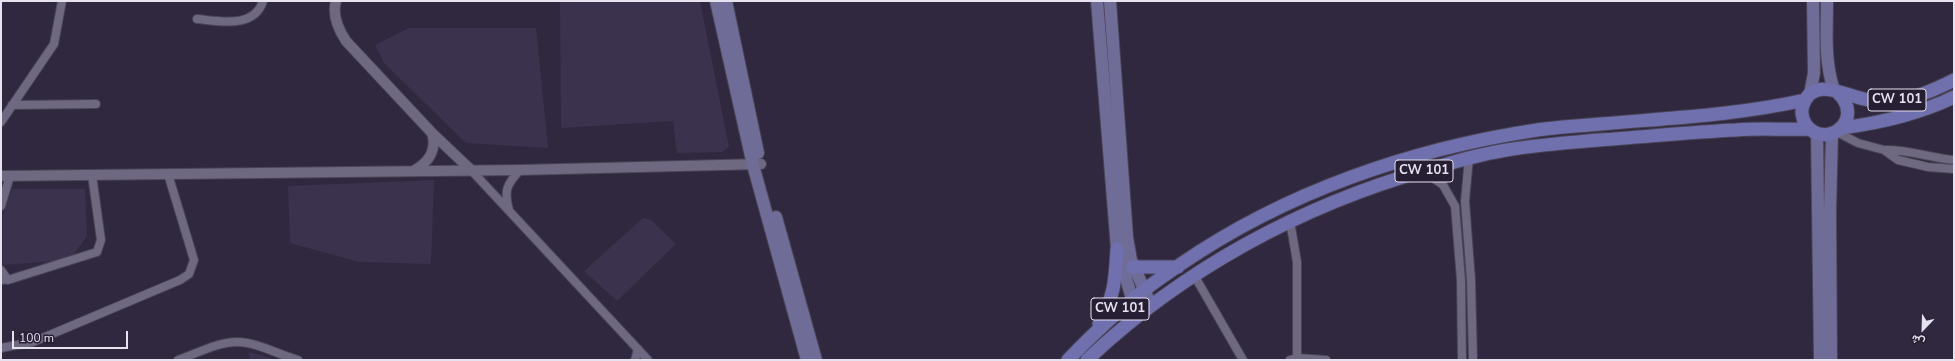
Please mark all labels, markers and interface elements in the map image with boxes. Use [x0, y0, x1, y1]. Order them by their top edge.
road number: CW 101 [1868, 89, 1926, 111]
road number: CW 101 [1395, 160, 1453, 182]
road number: CW 101 [1091, 298, 1149, 320]
north arrow [1903, 309, 1943, 349]
scale bar [14, 323, 130, 349]
text: 100 m [19, 330, 54, 346]
text: ش [1909, 331, 1927, 350]

